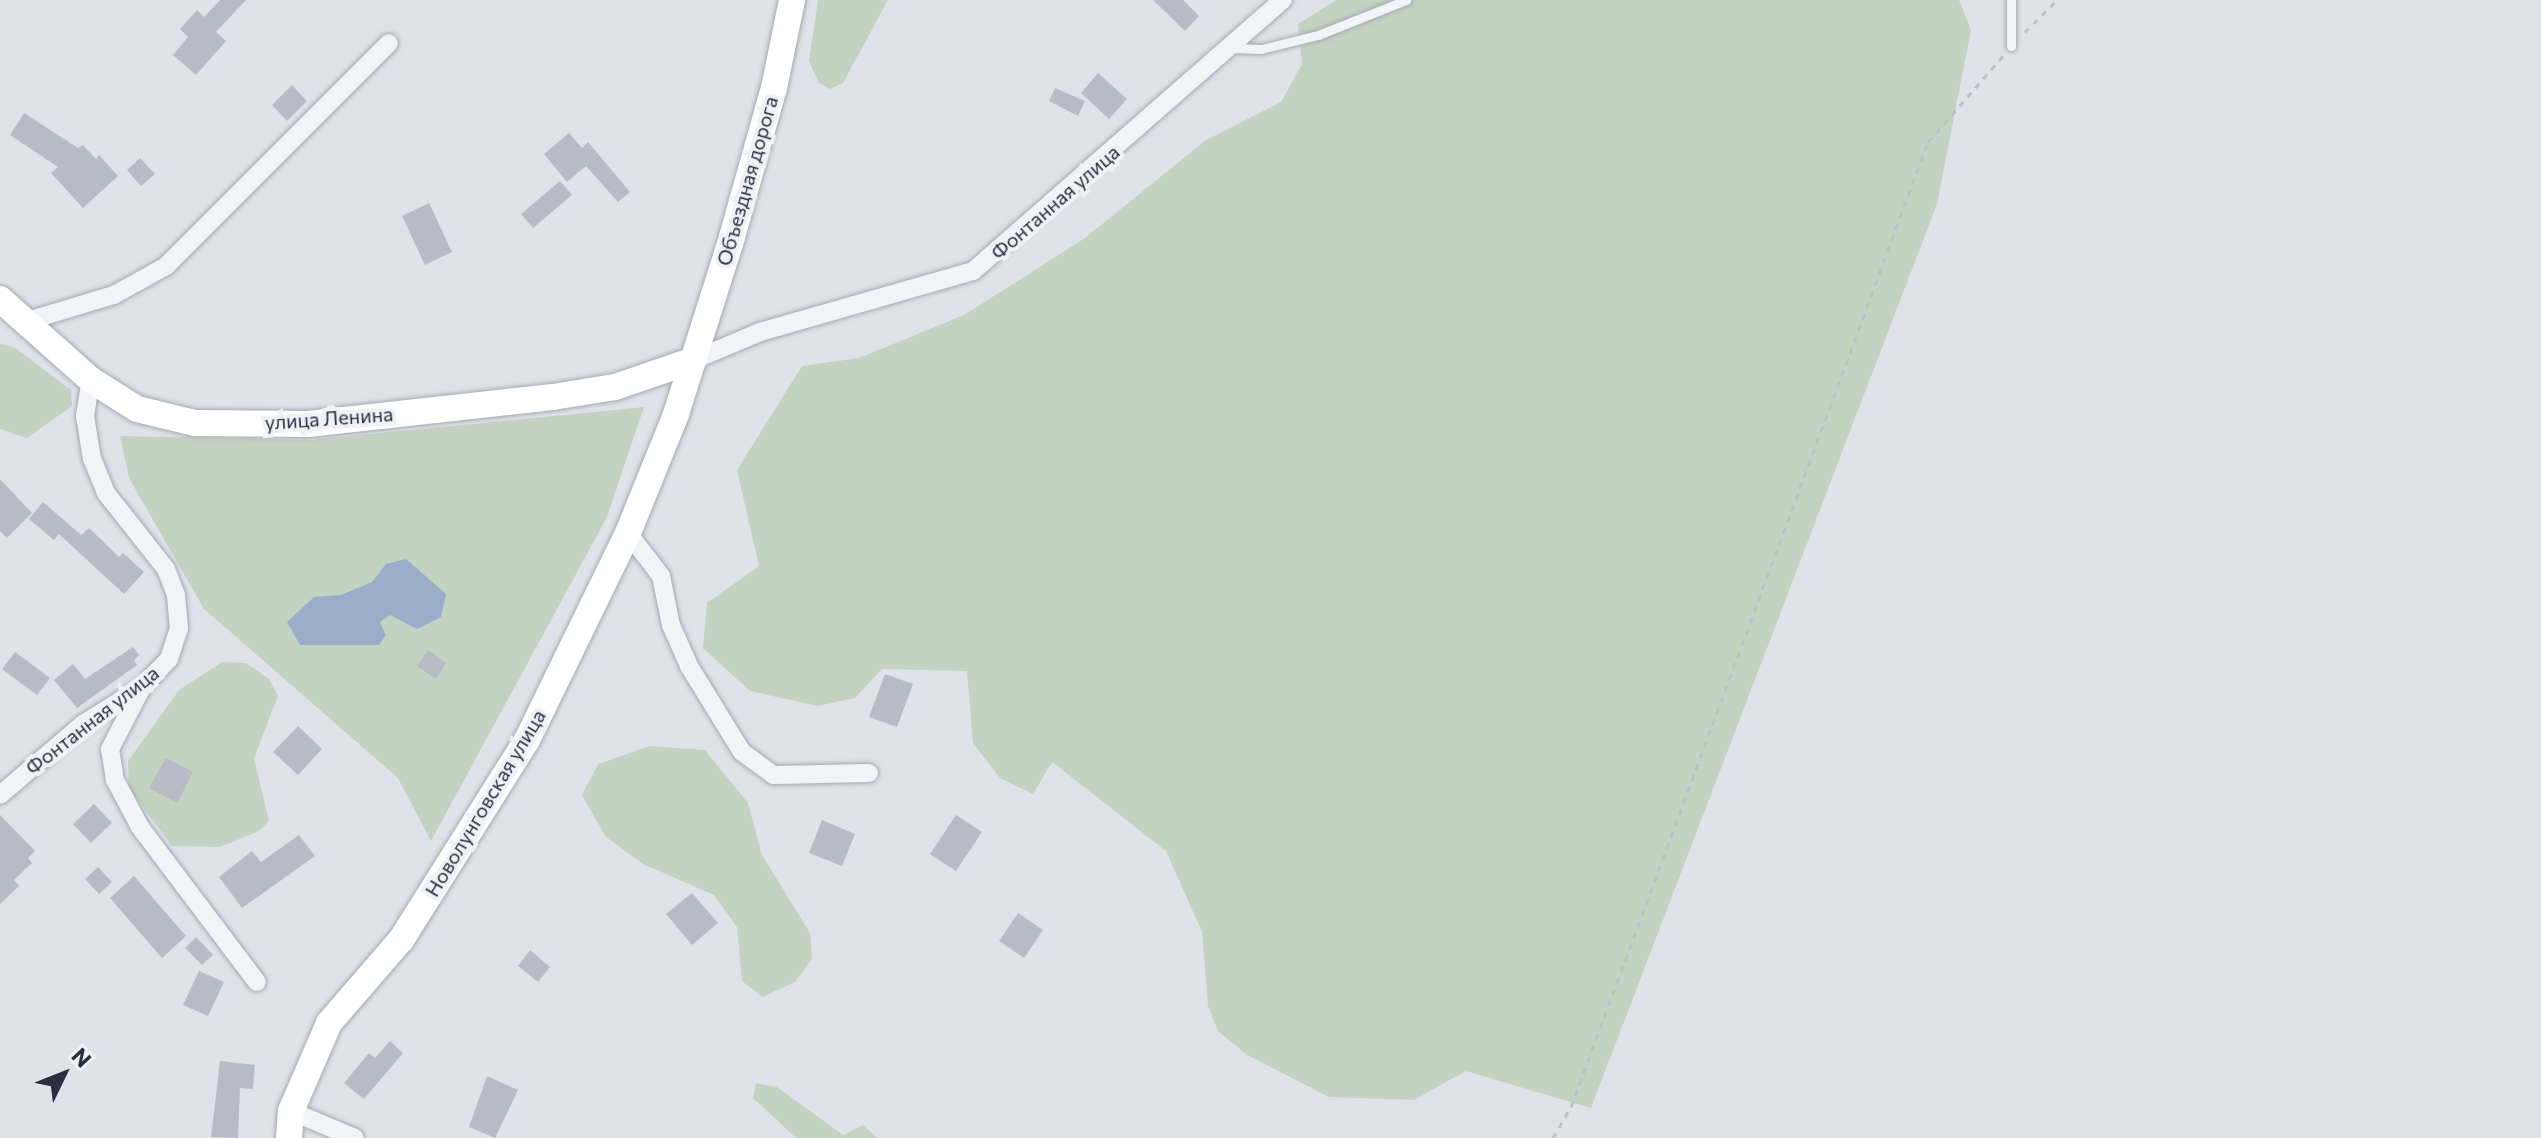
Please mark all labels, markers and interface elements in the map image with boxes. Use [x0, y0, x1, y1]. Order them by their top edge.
street label: Объездная дорога [711, 94, 783, 268]
street label: Фонтанная улица [986, 140, 1124, 264]
street label: улица Ленина [264, 402, 394, 434]
street label: Фонтанная улица [21, 661, 163, 779]
street label: Новолунговская улица [420, 705, 550, 901]
north arrow [24, 1034, 104, 1114]
text: N [66, 1042, 97, 1073]

